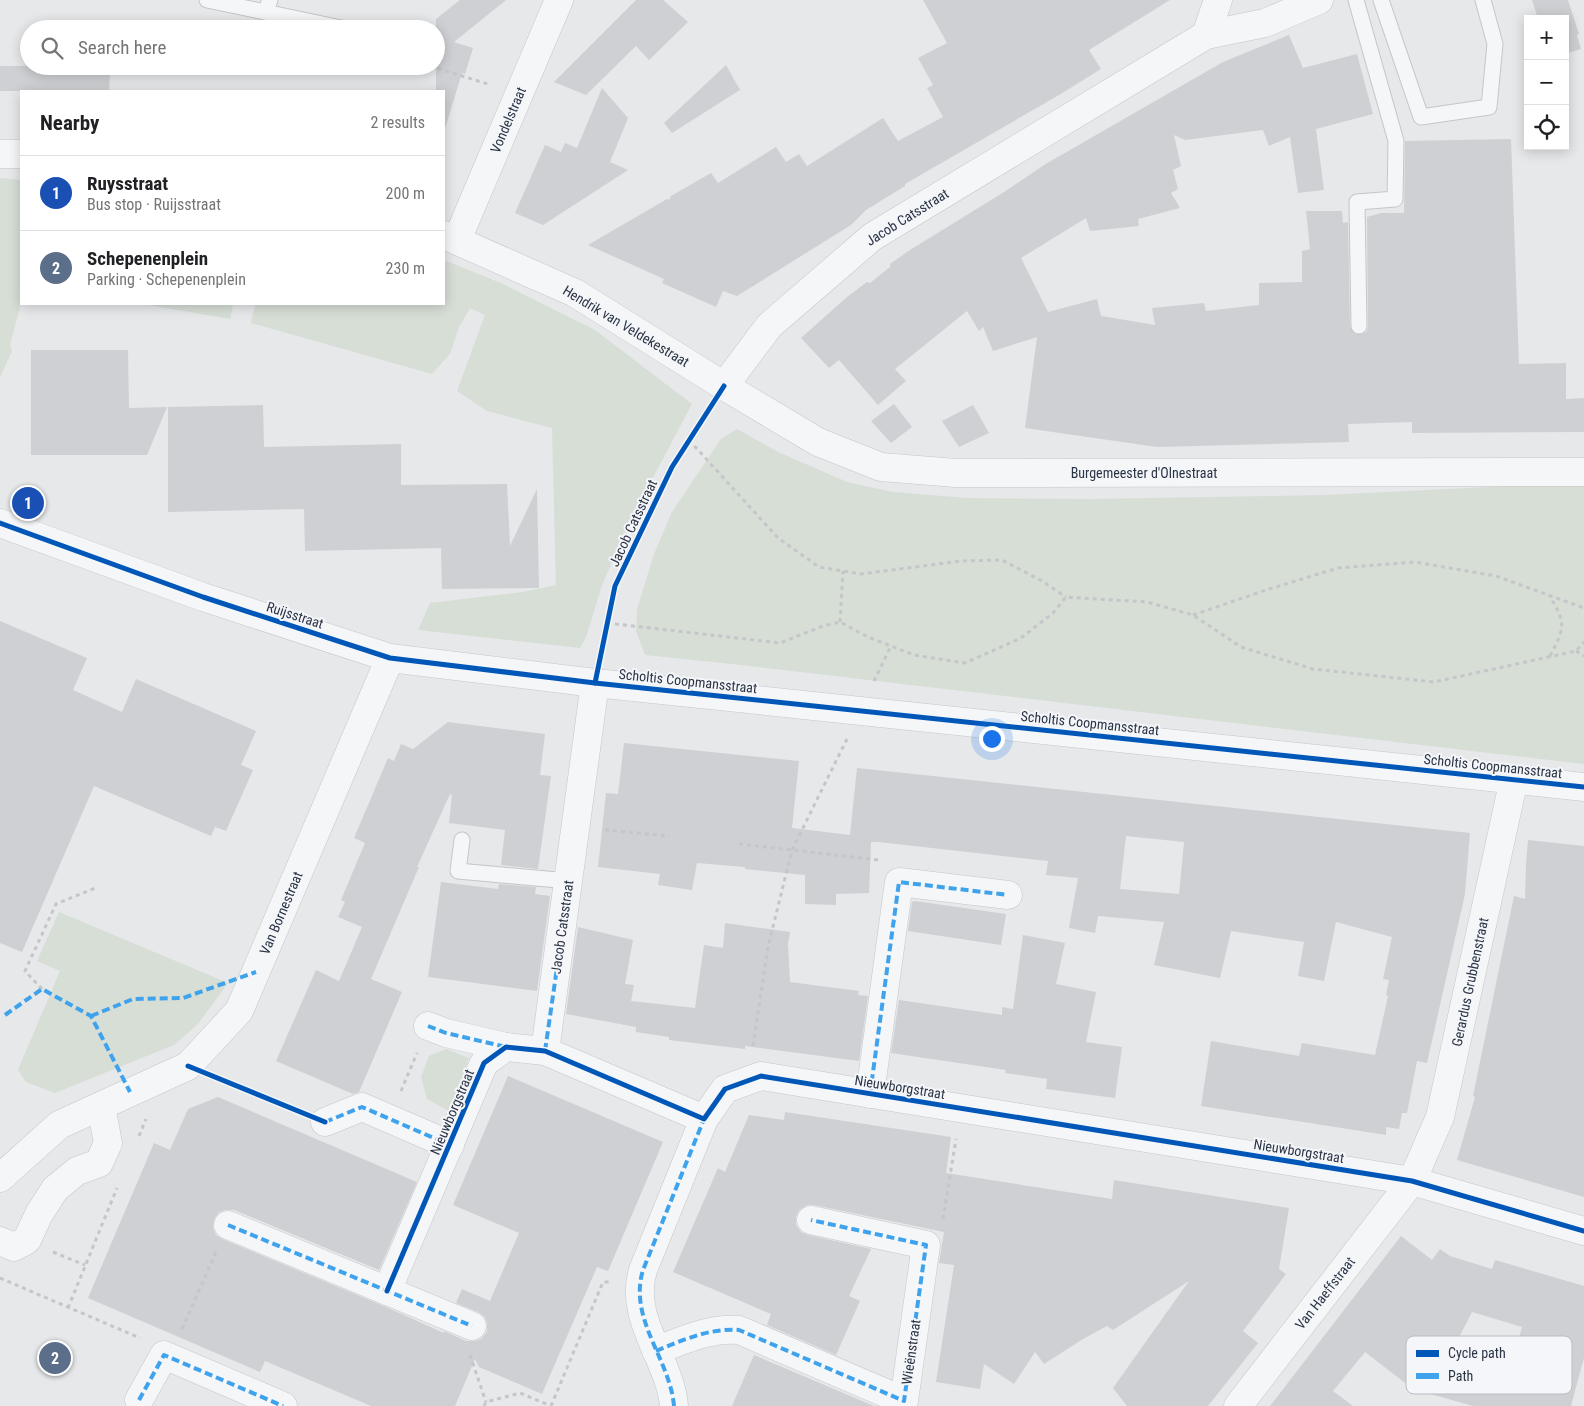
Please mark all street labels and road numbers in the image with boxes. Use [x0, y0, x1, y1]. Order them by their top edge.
street label: Vondelstraat [487, 85, 529, 155]
street label: Jacob Catsstraat [863, 185, 951, 249]
street label: Hendrik van Veldekestraat [560, 282, 692, 370]
street label: Burgemeester d'Olnestraat [1071, 465, 1217, 481]
street label: Jacob Catsstraat [606, 477, 660, 569]
street label: Ruijsstraat [264, 598, 326, 632]
street label: Scholtis Coopmansstraat [618, 666, 758, 696]
street label: Scholtis Coopmansstraat [1020, 708, 1160, 738]
street label: Scholtis Coopmansstraat [1423, 751, 1563, 781]
street label: Van Bornestraat [256, 869, 306, 957]
street label: Jacob Catsstraat [548, 879, 576, 975]
street label: Gerardus Grubbenstraat [1449, 916, 1491, 1048]
street label: Nieuwborgstraat [427, 1067, 477, 1157]
street label: Nieuwborgstraat [854, 1072, 946, 1102]
street label: Nieuwborgstraat [1253, 1136, 1345, 1166]
street label: Van Haeffstraat [1292, 1254, 1358, 1332]
street label: Wieënstraat [898, 1318, 924, 1386]

